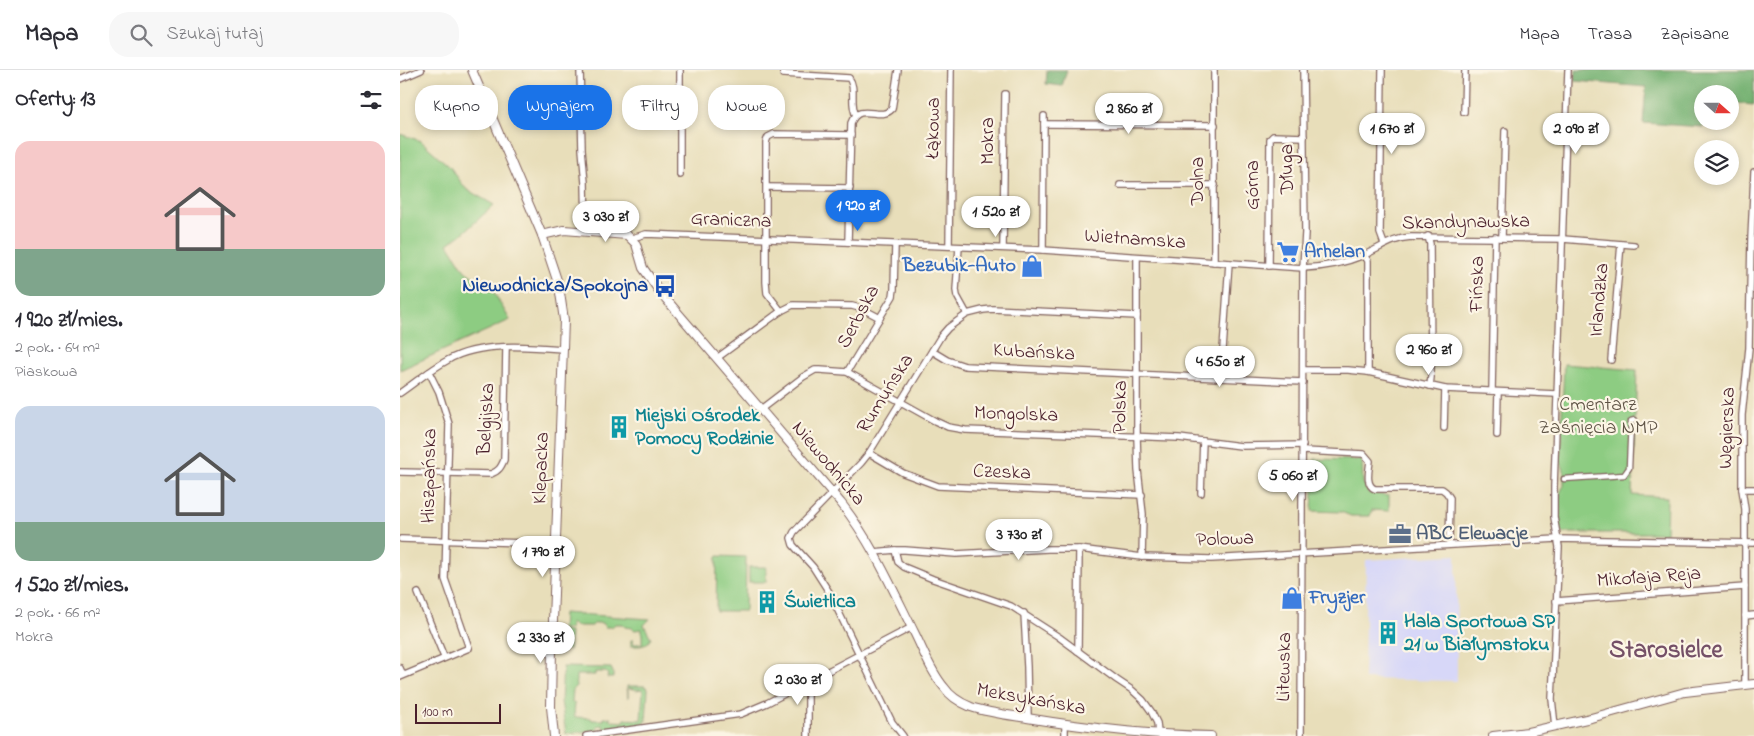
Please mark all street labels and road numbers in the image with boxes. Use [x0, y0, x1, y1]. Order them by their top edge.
street label: Łąkowa [919, 97, 949, 160]
street label: Mokra [974, 117, 1003, 165]
street label: Długa [1273, 144, 1304, 195]
street label: Dolna [1184, 157, 1213, 206]
street label: Górna [1239, 160, 1268, 210]
street label: Graniczna [690, 205, 772, 237]
street label: Skandynawska [1402, 207, 1530, 239]
street label: Wietnamska [1083, 222, 1187, 258]
street label: Fińska [1463, 256, 1493, 313]
street label: Irlandzka [1582, 262, 1618, 338]
street label: Serbska [830, 280, 888, 354]
street label: Kubańska [992, 336, 1076, 370]
street label: Rumuńska [850, 349, 922, 439]
street label: Polska [1106, 380, 1136, 434]
street label: Belgijska [471, 382, 504, 457]
street label: Węgierska [1712, 387, 1745, 470]
street label: Mongolska [973, 399, 1059, 432]
street label: Niewodnicka [784, 415, 872, 513]
street label: Hiszpańska [415, 428, 445, 524]
street label: Klepacka [526, 431, 558, 505]
street label: Czeska [972, 457, 1032, 489]
street label: Polowa [1196, 524, 1254, 556]
street label: Mikołaja Reja [1596, 560, 1702, 596]
street label: Litewska [1270, 632, 1300, 702]
street label: Meksykańska [974, 676, 1088, 724]

